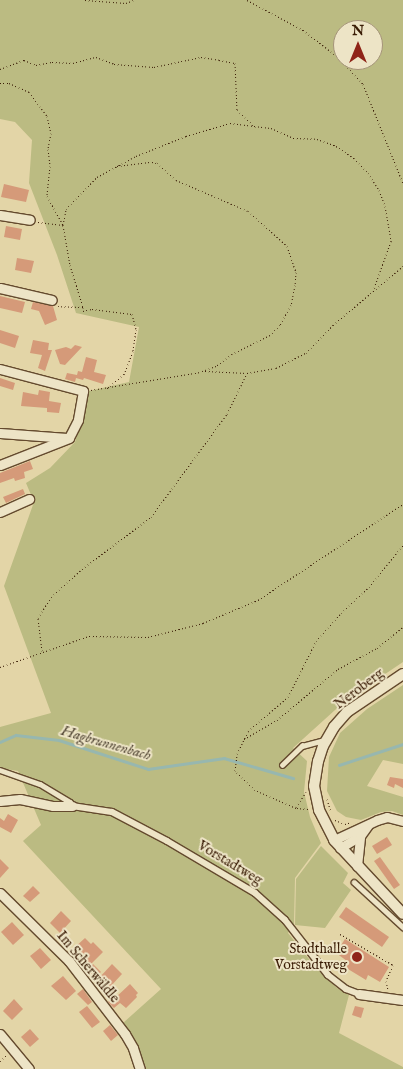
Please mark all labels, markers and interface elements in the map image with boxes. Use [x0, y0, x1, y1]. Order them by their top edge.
north arrow [333, 20, 383, 70]
text: N [352, 22, 364, 40]
street label: Neroberg [331, 665, 387, 713]
water label: Hagbrunnenbach [59, 722, 153, 764]
street label: Vorstadtweg [195, 837, 265, 889]
street label: Im Scherwäldle [53, 928, 123, 1006]
place label: Stadthalle Vorstadtweg [275, 941, 347, 974]
marker: Stadthalle Vorstadtweg [351, 951, 363, 963]

